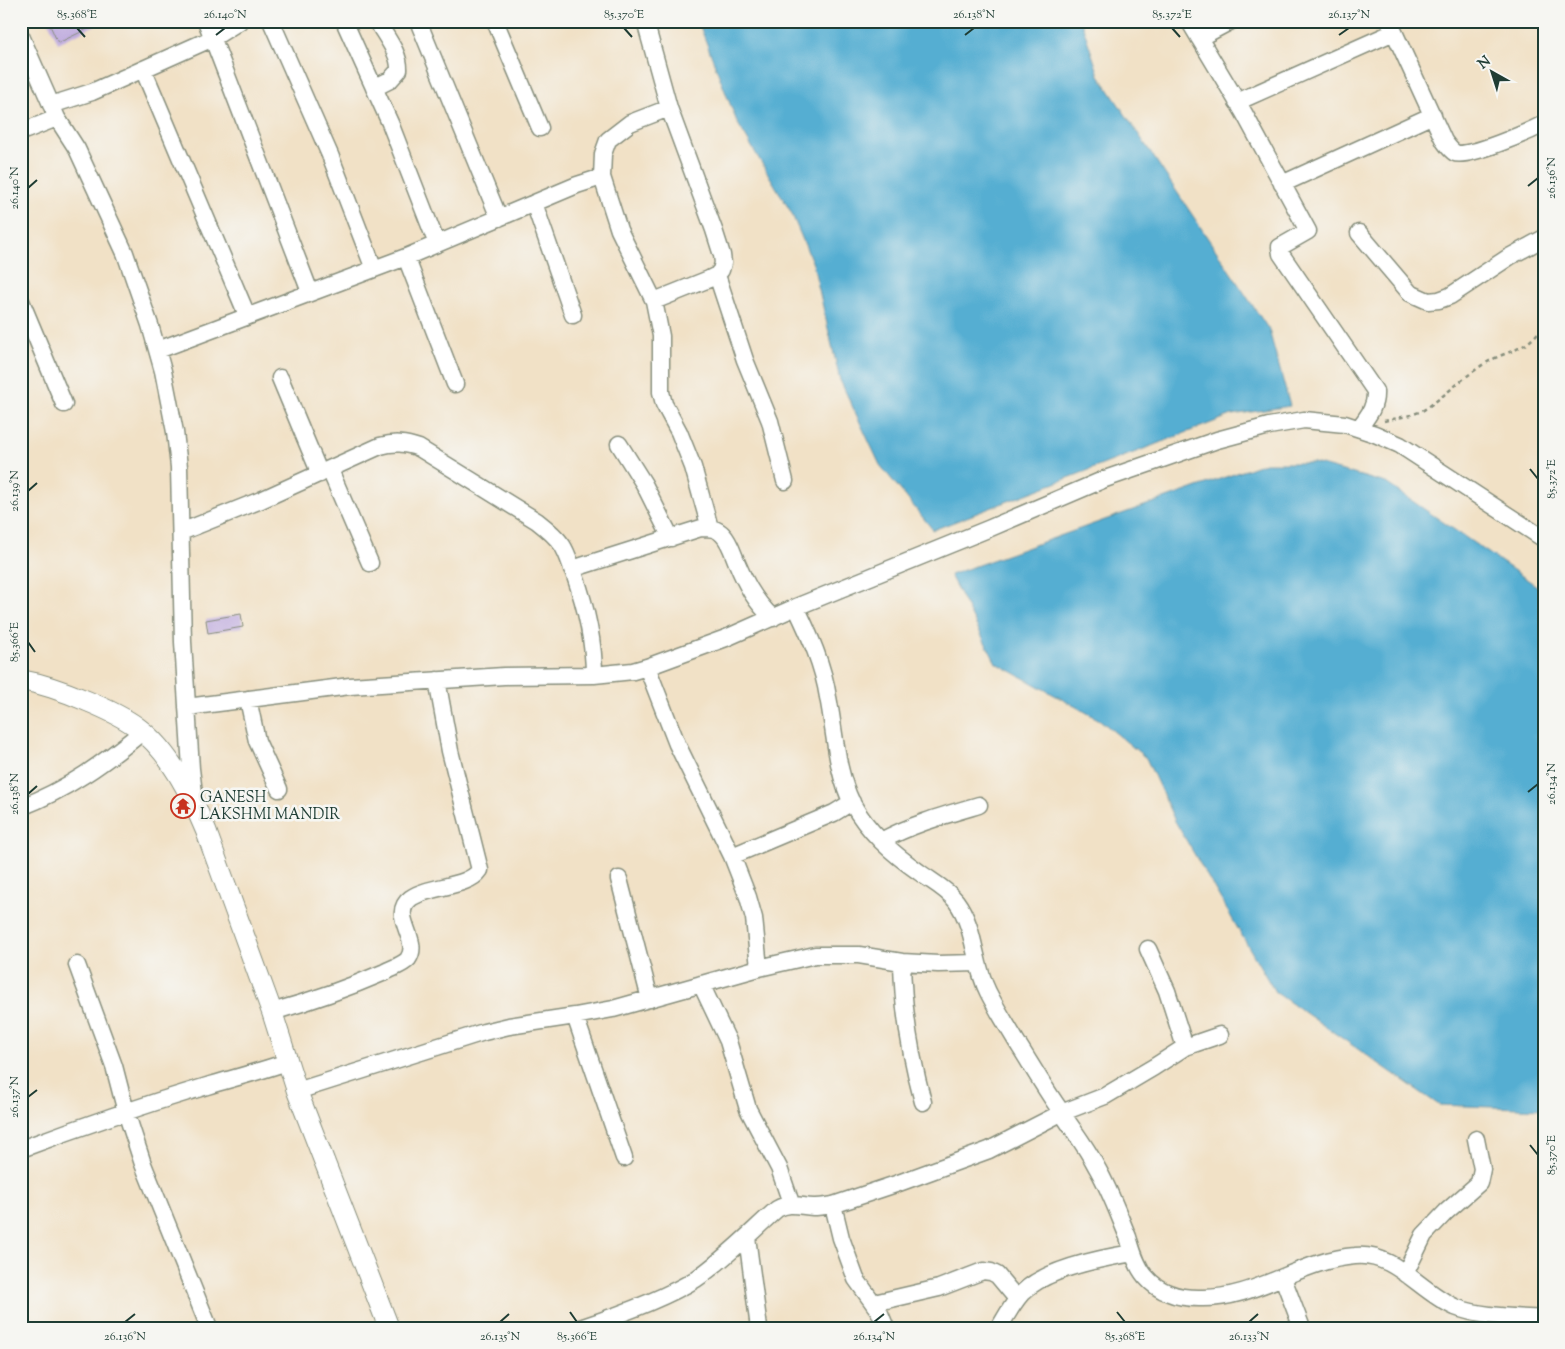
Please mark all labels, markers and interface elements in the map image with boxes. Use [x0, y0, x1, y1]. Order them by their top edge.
text: 85.368°E [57, 6, 98, 24]
text: 26.140°N [203, 6, 247, 24]
text: 85.370°E [604, 6, 645, 24]
text: 26.138°N [953, 6, 995, 24]
text: 85.372°E [1152, 6, 1193, 24]
text: 26.137°N [1328, 6, 1370, 24]
north arrow [1468, 48, 1518, 98]
text: N [1474, 52, 1496, 75]
text: 26.136°N [1543, 157, 1561, 199]
text: 26.140°N [6, 166, 24, 210]
text: 85.372°E [1543, 458, 1561, 499]
text: 26.139°N [6, 470, 24, 512]
text: 85.366°E [6, 621, 24, 662]
text: 26.134°N [1543, 763, 1561, 805]
text: 26.138°N [6, 773, 24, 815]
place label: GANESH LAKSHMI MANDIR [200, 788, 340, 826]
temple icon: GANESH LAKSHMI MANDIR [170, 793, 196, 819]
text: 26.137°N [6, 1076, 24, 1118]
text: 85.370°E [1543, 1134, 1561, 1175]
text: 26.136°N [104, 1328, 146, 1346]
text: 26.135°N [480, 1328, 520, 1346]
text: 85.366°E [557, 1328, 598, 1346]
text: 26.134°N [853, 1328, 895, 1346]
text: 85.368°E [1105, 1328, 1146, 1346]
text: 26.133°N [1229, 1328, 1270, 1346]

